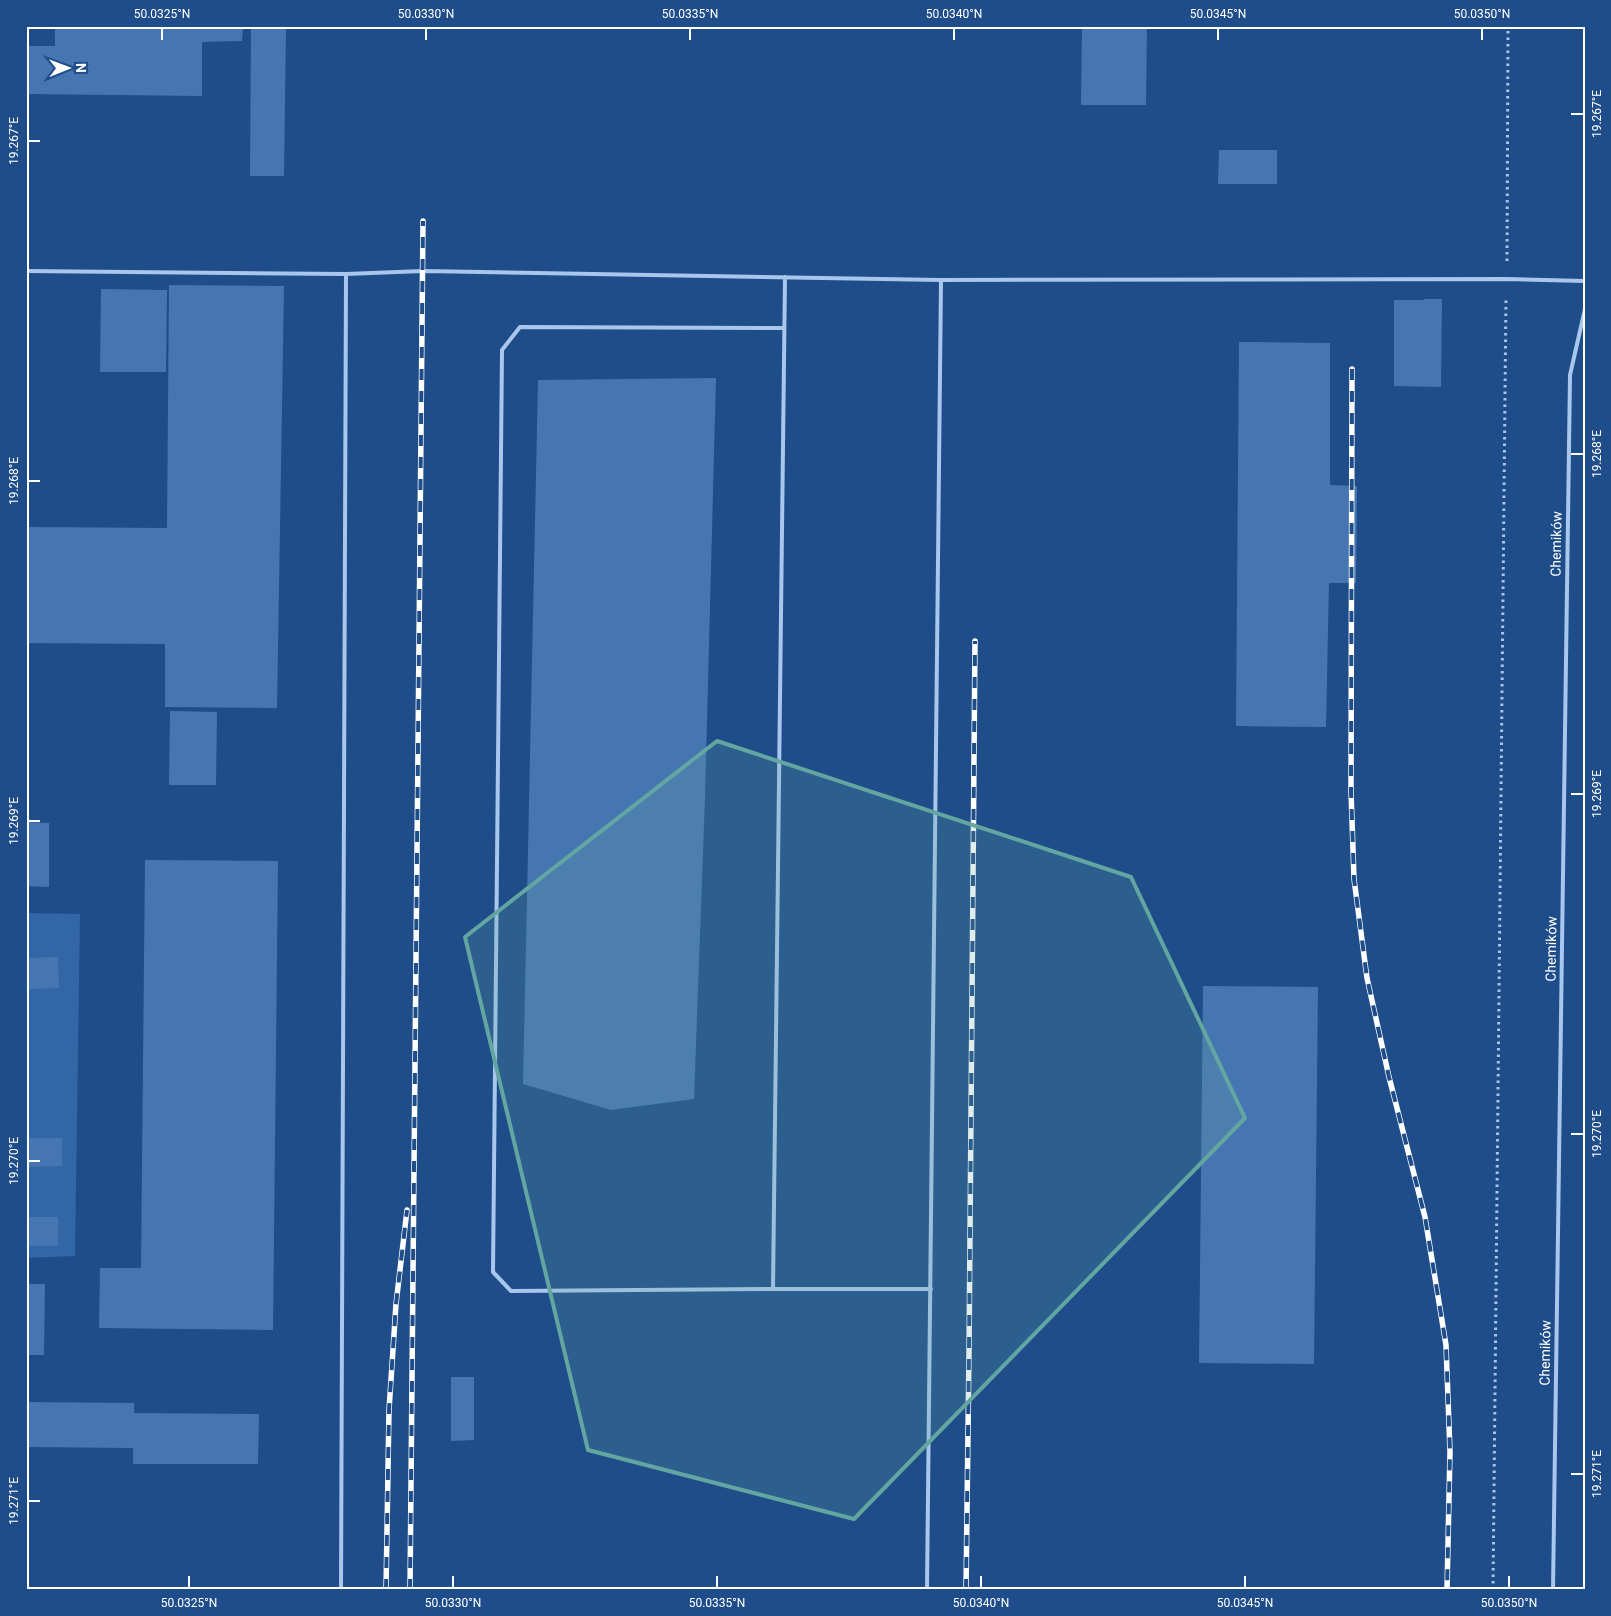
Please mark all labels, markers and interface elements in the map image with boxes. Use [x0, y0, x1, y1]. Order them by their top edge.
text: 50.0325°N [134, 7, 190, 21]
text: 50.0330°N [398, 7, 454, 21]
text: 50.0335°N [662, 7, 718, 21]
text: 50.0340°N [926, 7, 982, 21]
text: 50.0345°N [1190, 7, 1246, 21]
text: 50.0350°N [1454, 7, 1510, 21]
north arrow [42, 42, 92, 92]
text: N [73, 63, 89, 73]
text: 19.267°E [1590, 90, 1604, 138]
text: 19.267°E [7, 117, 21, 165]
text: 19.268°E [1590, 430, 1604, 478]
text: 19.268°E [7, 457, 21, 505]
street label: Chemików [1547, 511, 1565, 577]
text: 19.269°E [1590, 770, 1604, 818]
text: 19.269°E [7, 797, 21, 845]
street label: Chemików [1542, 916, 1560, 982]
text: 19.270°E [1590, 1110, 1604, 1158]
text: 19.270°E [7, 1137, 21, 1185]
street label: Chemików [1536, 1320, 1554, 1386]
text: 19.271°E [1590, 1450, 1604, 1498]
text: 19.271°E [7, 1477, 21, 1525]
text: 50.0325°N [161, 1596, 217, 1610]
text: 50.0330°N [425, 1596, 481, 1610]
text: 50.0335°N [689, 1596, 745, 1610]
text: 50.0340°N [953, 1596, 1009, 1610]
text: 50.0345°N [1217, 1596, 1273, 1610]
text: 50.0350°N [1481, 1596, 1537, 1610]

